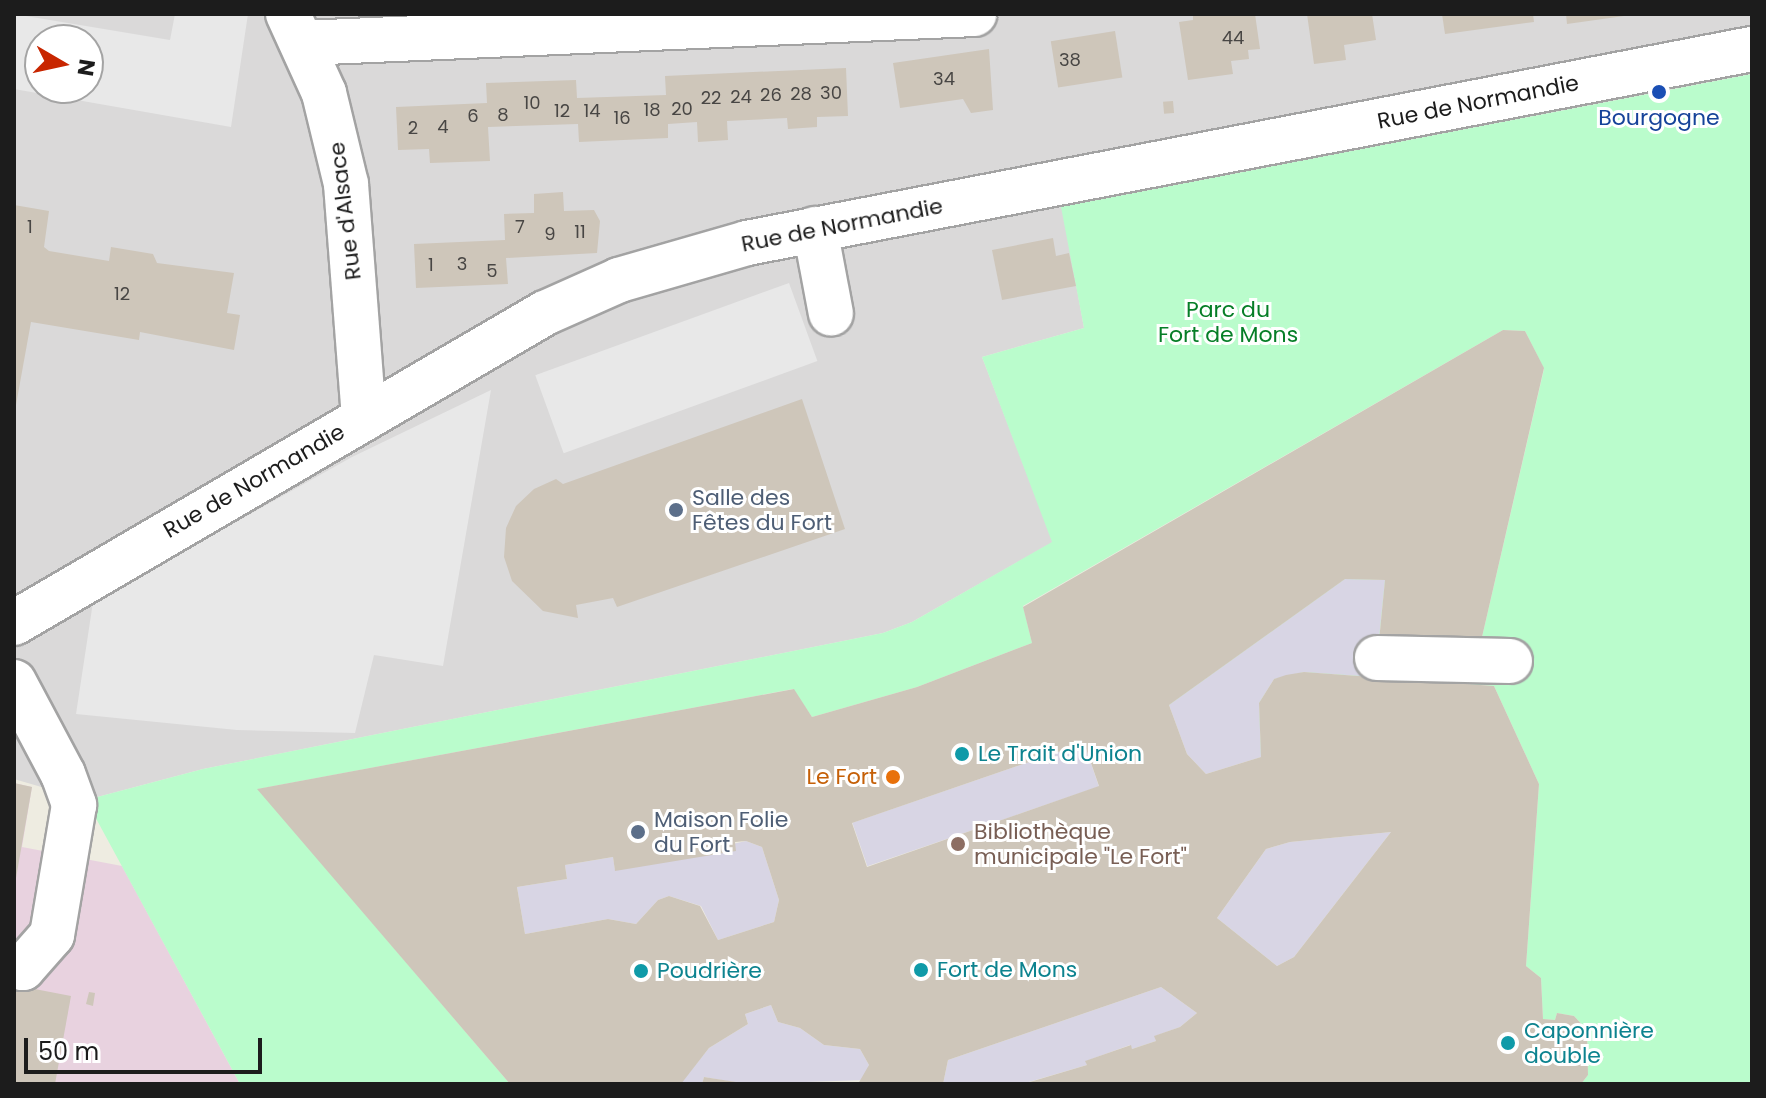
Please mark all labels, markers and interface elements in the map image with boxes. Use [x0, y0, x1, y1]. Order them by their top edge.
north arrow [24, 24, 104, 104]
house number: 44 [1222, 27, 1244, 49]
house number: 38 [1059, 49, 1081, 71]
text: N [70, 57, 103, 78]
house number: 34 [933, 68, 955, 90]
street label: Rue de Normandie [1375, 70, 1581, 134]
house number: 30 [820, 82, 842, 104]
house number: 28 [790, 83, 812, 105]
marker: Bourgogne [1650, 83, 1668, 101]
house number: 26 [760, 84, 782, 106]
house number: 24 [730, 86, 752, 108]
house number: 22 [701, 87, 721, 109]
house number: 10 [523, 92, 541, 114]
house number: 20 [671, 98, 693, 120]
house number: 18 [643, 99, 661, 121]
house number: 12 [554, 100, 570, 122]
house number: 14 [583, 100, 601, 122]
house number: 8 [497, 104, 509, 126]
house number: 6 [467, 105, 479, 127]
place label: Bourgogne [1598, 105, 1720, 131]
house number: 16 [613, 107, 631, 129]
house number: 4 [437, 116, 449, 138]
house number: 2 [408, 117, 418, 139]
street label: Rue d'Alsace [323, 140, 367, 282]
street label: Rue de Normandie [739, 193, 945, 257]
house number: 1 [27, 216, 33, 238]
house number: 7 [515, 216, 525, 238]
house number: 11 [574, 221, 586, 243]
house number: 9 [544, 223, 556, 245]
house number: 3 [457, 253, 467, 275]
house number: 1 [428, 254, 434, 276]
house number: 5 [486, 260, 498, 282]
house number: 12 [114, 283, 130, 305]
park label: Parc du Fort de Mons [1158, 296, 1298, 348]
street label: Rue de Normandie [159, 418, 349, 544]
place label: Salle des Fêtes du Fort [692, 484, 832, 536]
marker: Salle des Fêtes du Fort [667, 501, 685, 519]
place label: Le Trait d'Union [978, 741, 1142, 767]
marker: Le Trait d'Union [953, 745, 971, 763]
place label: Le Fort [807, 764, 877, 790]
marker: Le Fort [884, 768, 902, 786]
place label: Maison Folie du Fort [654, 806, 788, 858]
place label: Bibliothèque municipale "Le Fort" [974, 818, 1187, 870]
marker: Maison Folie du Fort [629, 823, 647, 841]
marker: Bibliothèque municipale "Le Fort" [949, 835, 967, 853]
place label: Fort de Mons [937, 957, 1077, 983]
place label: Poudrière [657, 958, 762, 984]
marker: Fort de Mons [912, 961, 930, 979]
marker: Poudrière [632, 962, 650, 980]
place label: Caponnière double [1524, 1017, 1654, 1068]
scale bar [28, 1022, 266, 1072]
marker: Caponnière double [1499, 1034, 1517, 1052]
text: 50 m [38, 1035, 99, 1068]

